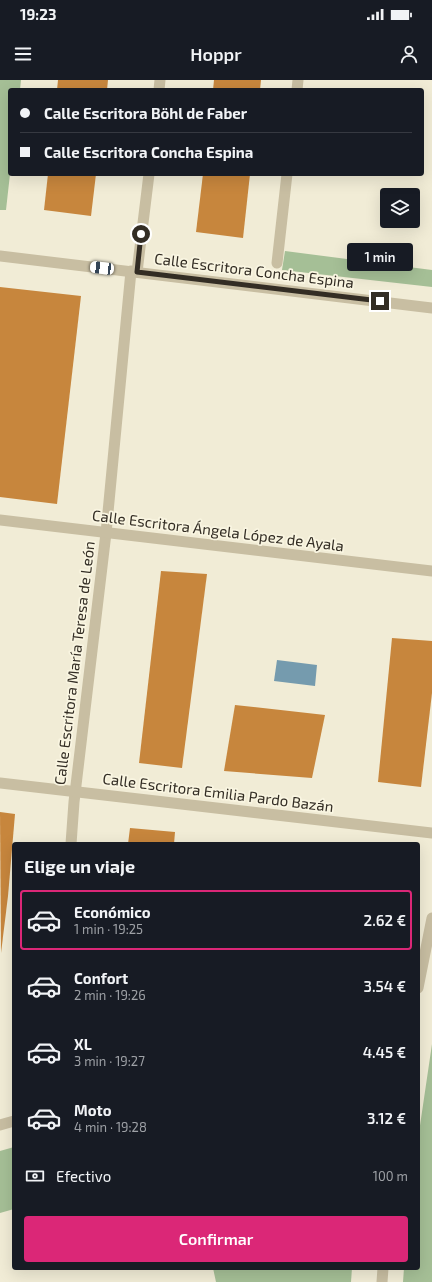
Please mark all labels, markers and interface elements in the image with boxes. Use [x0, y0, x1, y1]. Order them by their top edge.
text: 19:23 [20, 5, 56, 23]
icon: menu [12, 43, 34, 65]
text: Hoppr [190, 43, 242, 65]
icon: person [398, 43, 420, 65]
text: Calle Escritora Böhl de Faber [44, 104, 247, 122]
text: Calle Escritora Concha Espina [44, 143, 253, 161]
map controls [380, 188, 420, 228]
button: layers [380, 188, 420, 228]
route start [132, 225, 150, 243]
callout: 1 min [347, 243, 413, 271]
street label: Calle Escritora Concha Espina [153, 249, 355, 291]
text: 1 min [365, 249, 395, 265]
car [89, 261, 115, 275]
route end [371, 292, 389, 310]
street label: Calle Escritora Ángela López de Ayala [91, 506, 345, 554]
street label: Calle Escritora María Teresa de León [50, 540, 98, 786]
street label: Calle Escritora Emilia Pardo Bazán [102, 769, 335, 815]
text: Elige un viaje [24, 855, 135, 877]
icon: car [26, 902, 62, 938]
text: Económico [74, 903, 151, 921]
text: 2.62 € [364, 911, 406, 929]
text: 1 min · 19:25 [74, 921, 143, 937]
icon: car [26, 968, 62, 1004]
text: Confort [74, 969, 128, 987]
text: 3.54 € [364, 977, 406, 995]
text: 2 min · 19:26 [74, 987, 146, 1003]
icon: car [26, 1034, 62, 1070]
text: XL [74, 1035, 92, 1053]
text: 4.45 € [363, 1043, 406, 1061]
text: 3 min · 19:27 [74, 1053, 145, 1069]
icon: car [26, 1100, 62, 1136]
text: Moto [74, 1101, 112, 1119]
text: 3.12 € [367, 1109, 406, 1127]
text: 4 min · 19:28 [74, 1119, 147, 1135]
icon: cash [24, 1165, 46, 1187]
text: Efectivo [56, 1167, 111, 1185]
text: 100 m [373, 1168, 408, 1184]
button: Confirmar [24, 1216, 408, 1262]

